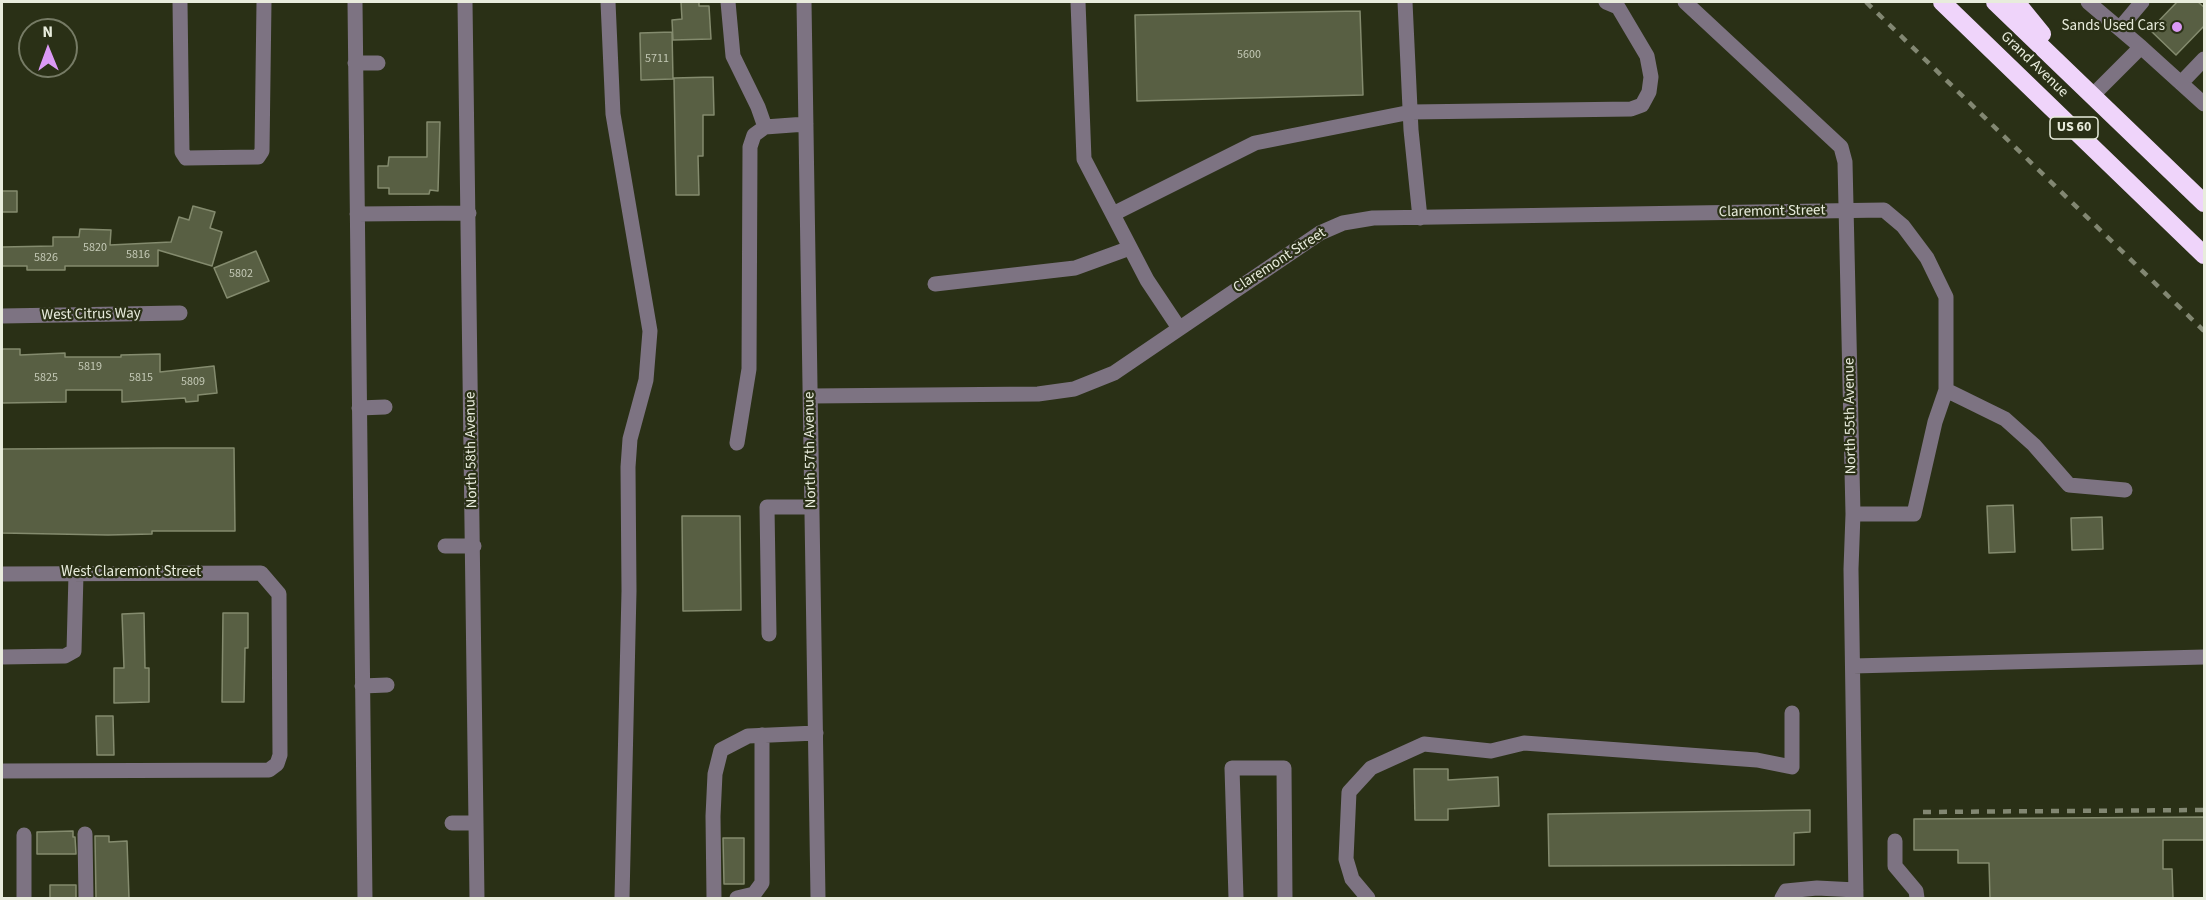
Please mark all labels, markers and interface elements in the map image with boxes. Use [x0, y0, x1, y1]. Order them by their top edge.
north arrow [18, 18, 78, 78]
place label: Sands Used Cars [2061, 18, 2165, 36]
marker: Sands Used Cars [2170, 20, 2184, 34]
text: N [42, 21, 53, 43]
street label: Grand Avenue [1996, 28, 2072, 102]
house number: 5600 [1237, 48, 1261, 62]
house number: 5711 [645, 52, 669, 66]
road number: US 60 [2050, 117, 2098, 139]
street label: Claremont Street [1718, 202, 1826, 222]
street label: Claremont Street [1230, 224, 1330, 298]
house number: 5820 [83, 241, 107, 255]
house number: 5816 [126, 248, 150, 262]
house number: 5826 [34, 251, 58, 265]
house number: 5802 [229, 267, 253, 281]
street label: West Citrus Way [41, 305, 141, 325]
street label: North 55th Avenue [1841, 358, 1861, 474]
house number: 5819 [78, 360, 102, 374]
house number: 5825 [34, 371, 58, 385]
house number: 5815 [129, 371, 153, 385]
house number: 5809 [181, 375, 205, 389]
street label: North 58th Avenue [462, 392, 482, 508]
street label: North 57th Avenue [801, 392, 821, 508]
street label: West Claremont Street [61, 564, 201, 582]

